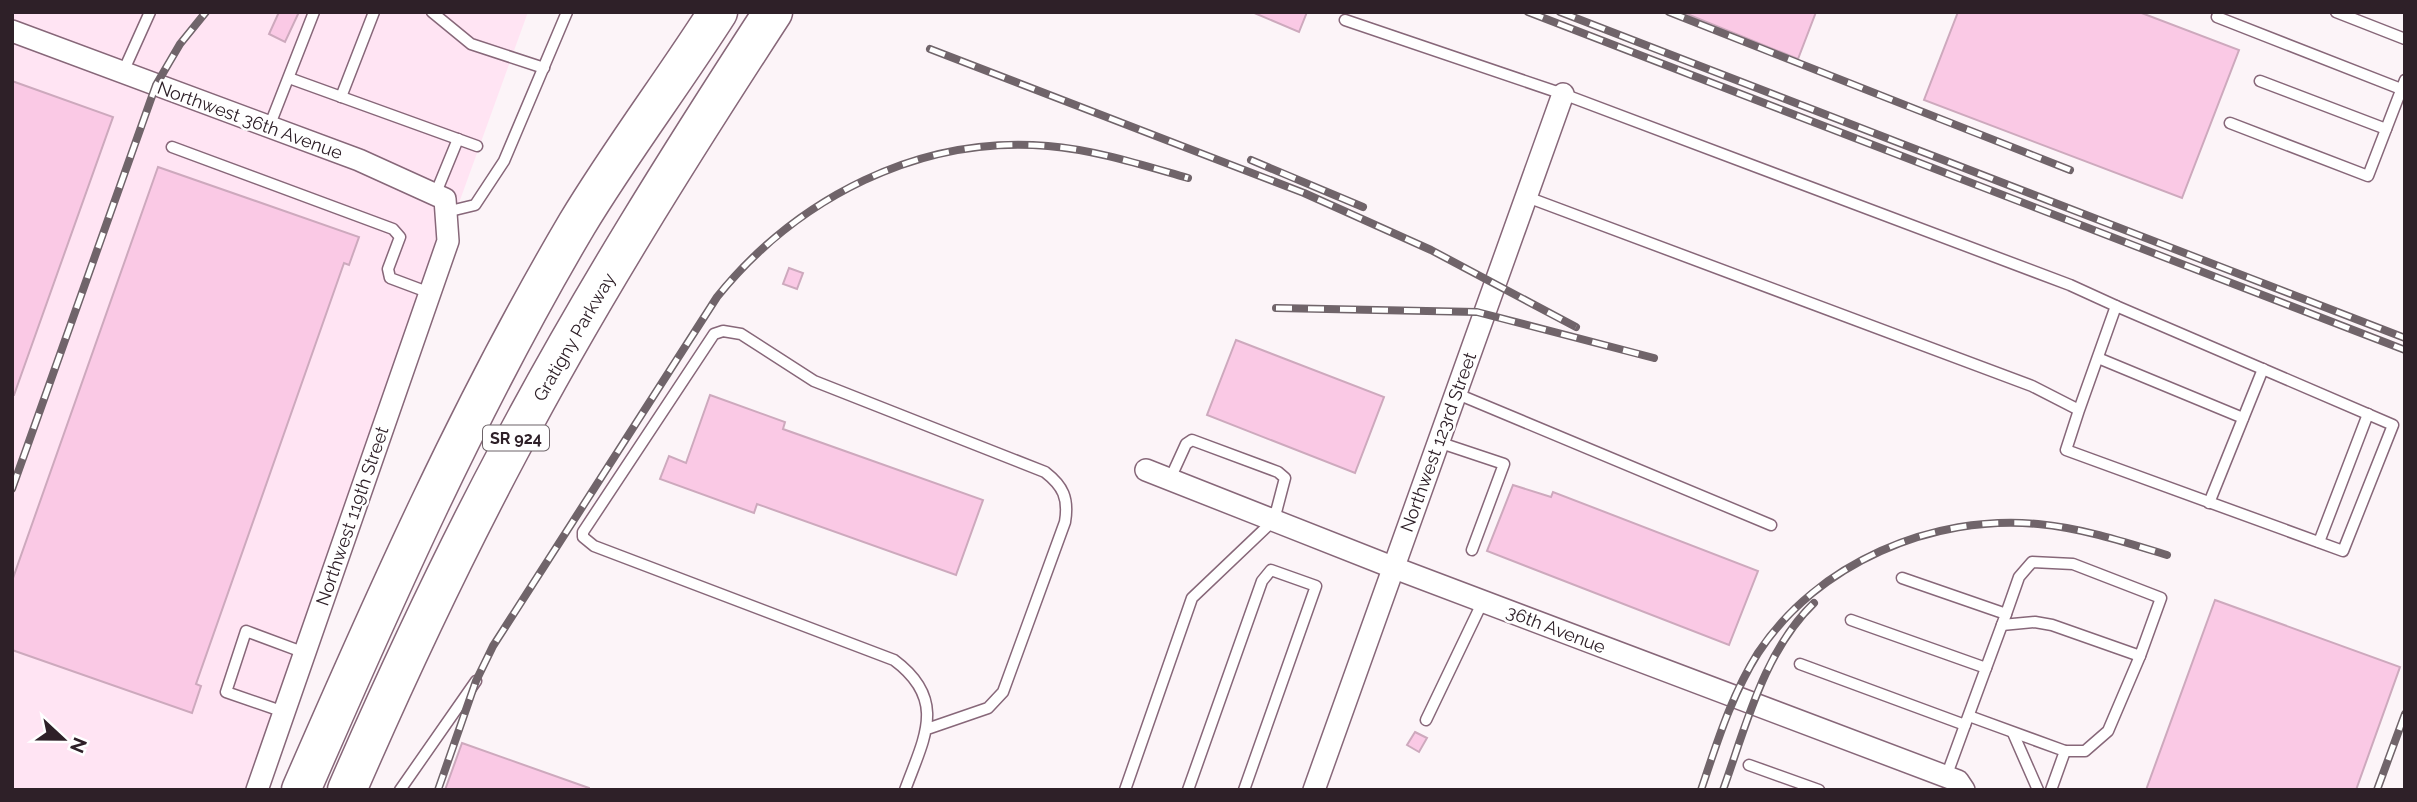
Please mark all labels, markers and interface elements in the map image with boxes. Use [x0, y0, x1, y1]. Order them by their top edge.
street label: Northwest 36th Avenue [155, 77, 346, 163]
street label: Gratigny Parkway [529, 269, 619, 405]
street label: Northwest 123rd Street [1396, 349, 1480, 535]
street label: Northwest 119th Street [311, 424, 393, 608]
road number: SR 924 [483, 426, 549, 450]
street label: 36th Avenue [1504, 601, 1609, 658]
north arrow [28, 704, 98, 774]
text: N [66, 735, 92, 756]

